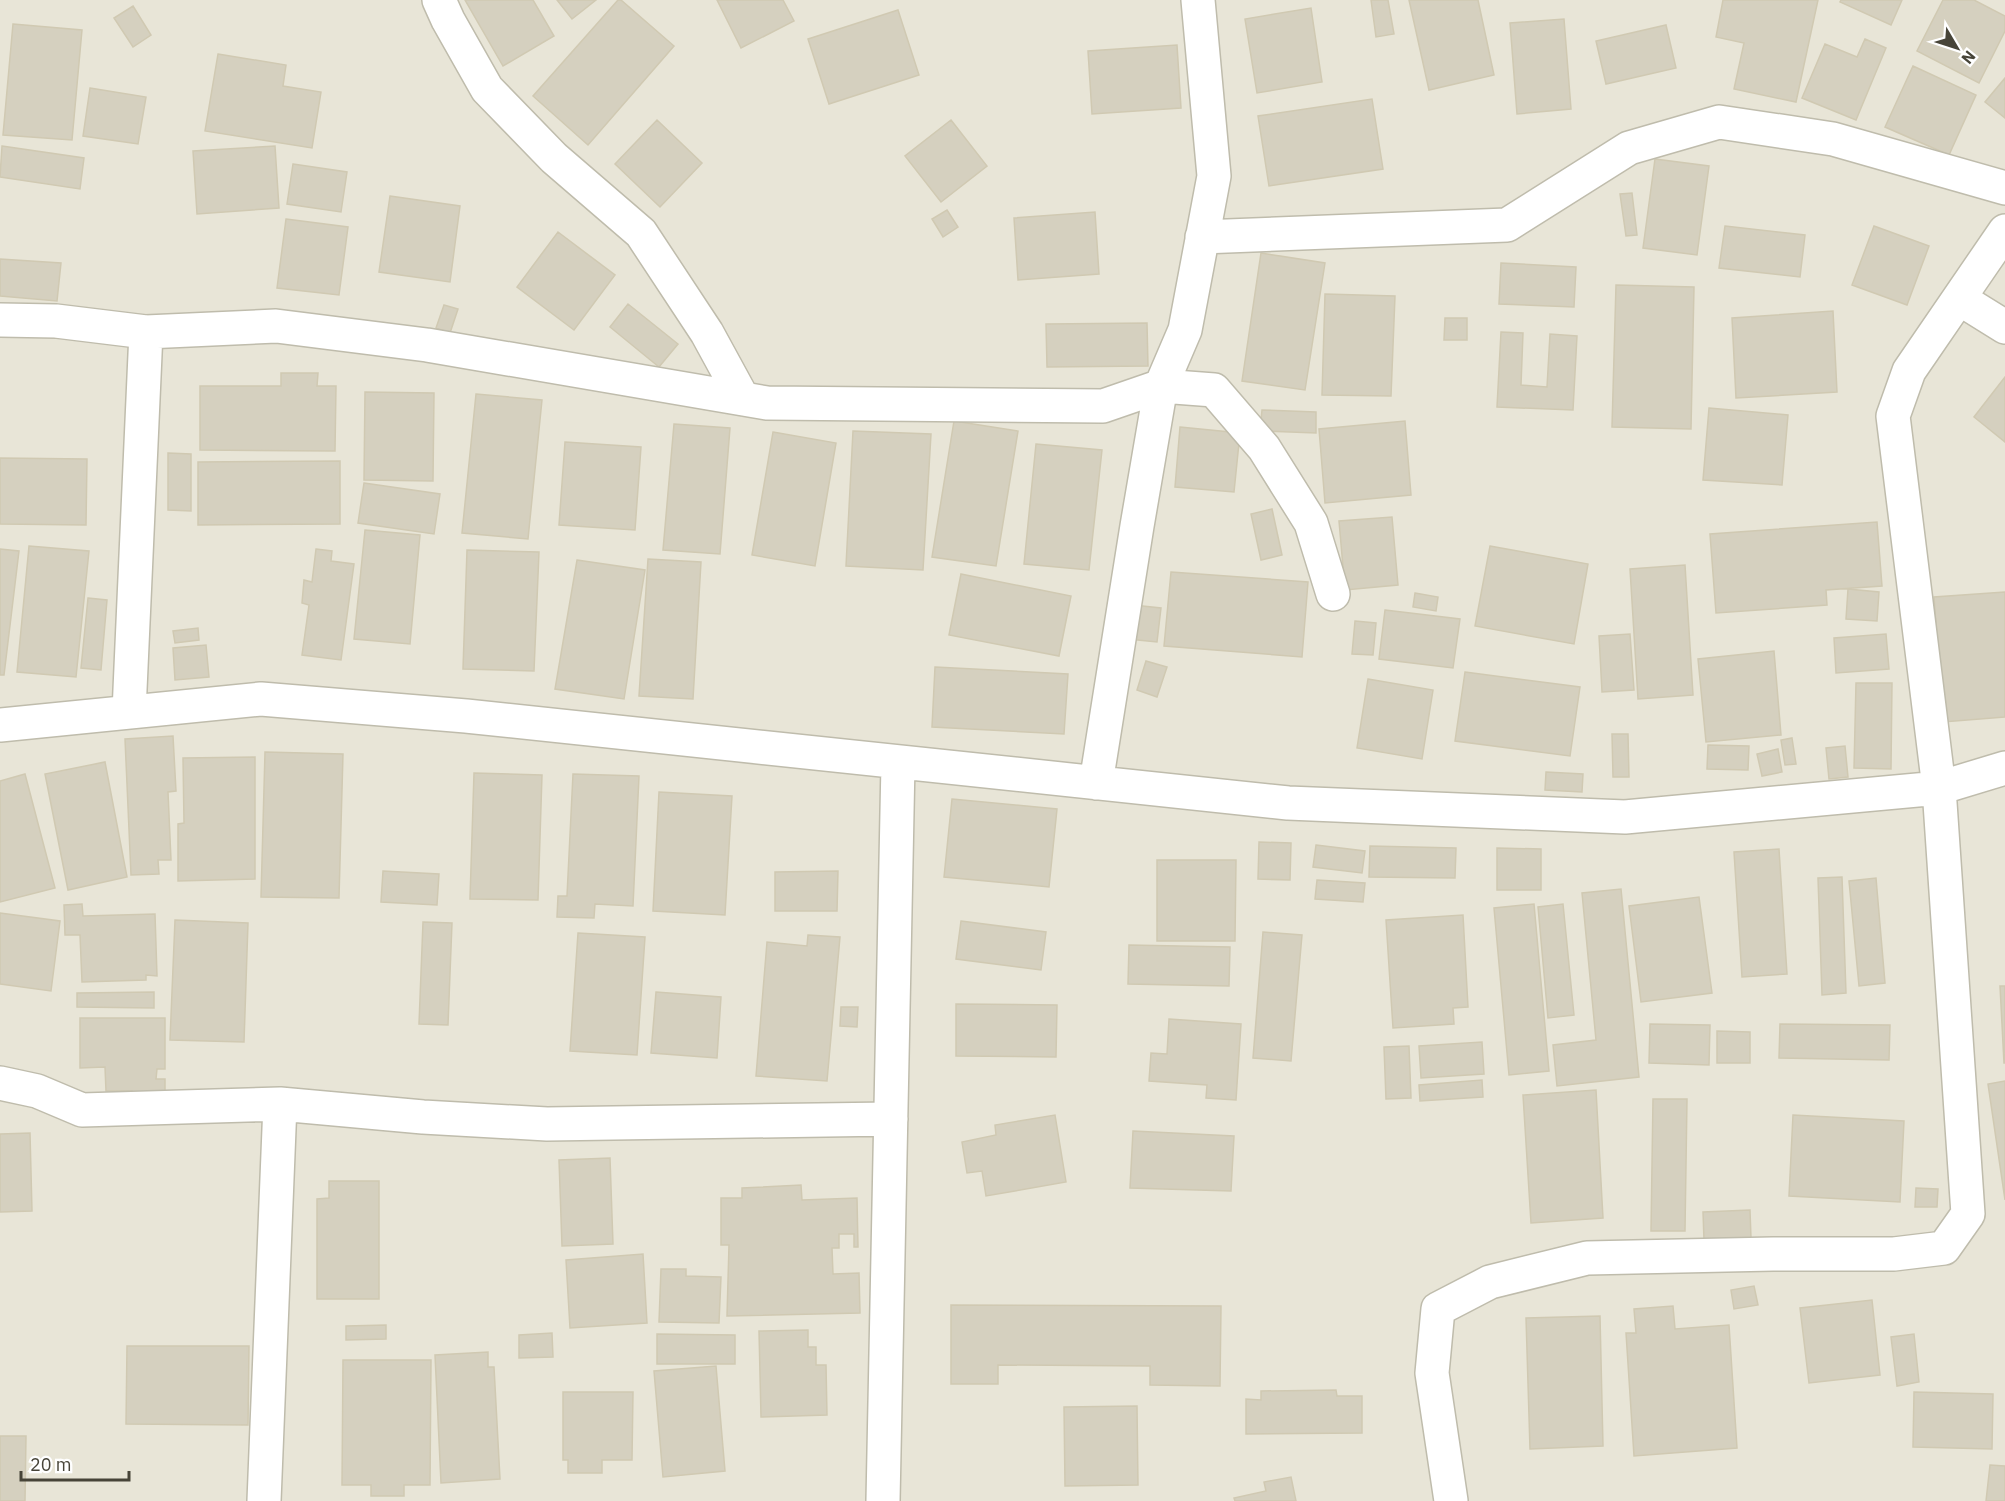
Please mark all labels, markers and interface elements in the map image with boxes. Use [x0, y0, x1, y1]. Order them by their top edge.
north arrow [1927, 18, 1987, 78]
text: N [1957, 47, 1980, 68]
scale bar [21, 1444, 129, 1482]
text: 20 m [30, 1453, 72, 1476]

